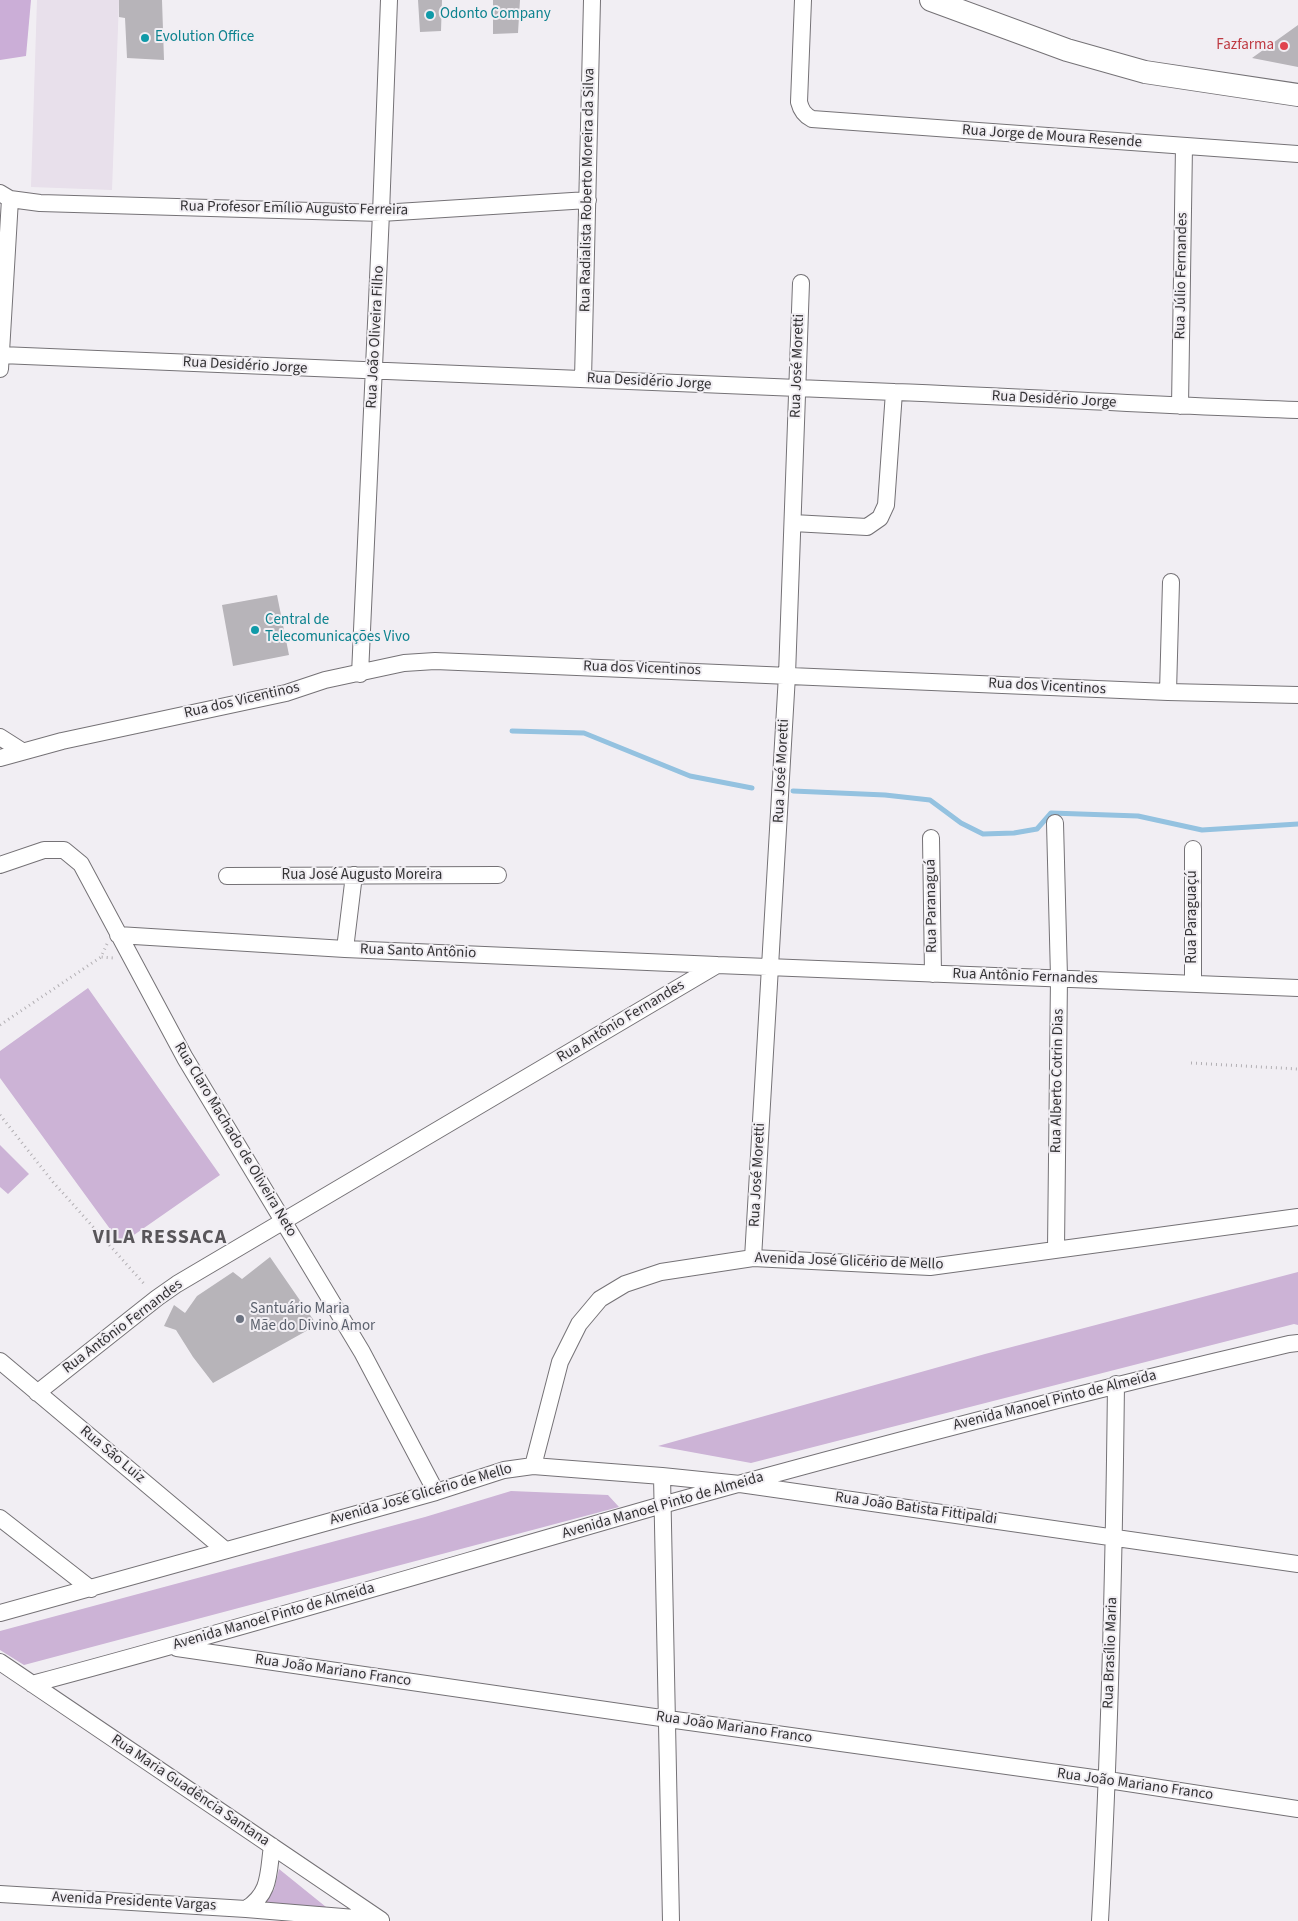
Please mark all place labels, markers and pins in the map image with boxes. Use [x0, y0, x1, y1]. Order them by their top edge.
place label: Odonto Company [440, 6, 551, 24]
marker: Odonto Company [424, 9, 436, 21]
place label: Evolution Office [155, 29, 254, 47]
marker: Evolution Office [139, 32, 151, 44]
place label: Fazfarma [1216, 37, 1274, 55]
marker: Fazfarma [1278, 40, 1290, 52]
place label: Central de Telecomunicações Vivo [265, 612, 410, 647]
marker: Central de Telecomunicações Vivo [249, 624, 261, 636]
place label: Santuário Maria Mãe do Divino Amor [250, 1301, 375, 1336]
marker: Santuário Maria Mãe do Divino Amor [234, 1313, 246, 1325]

